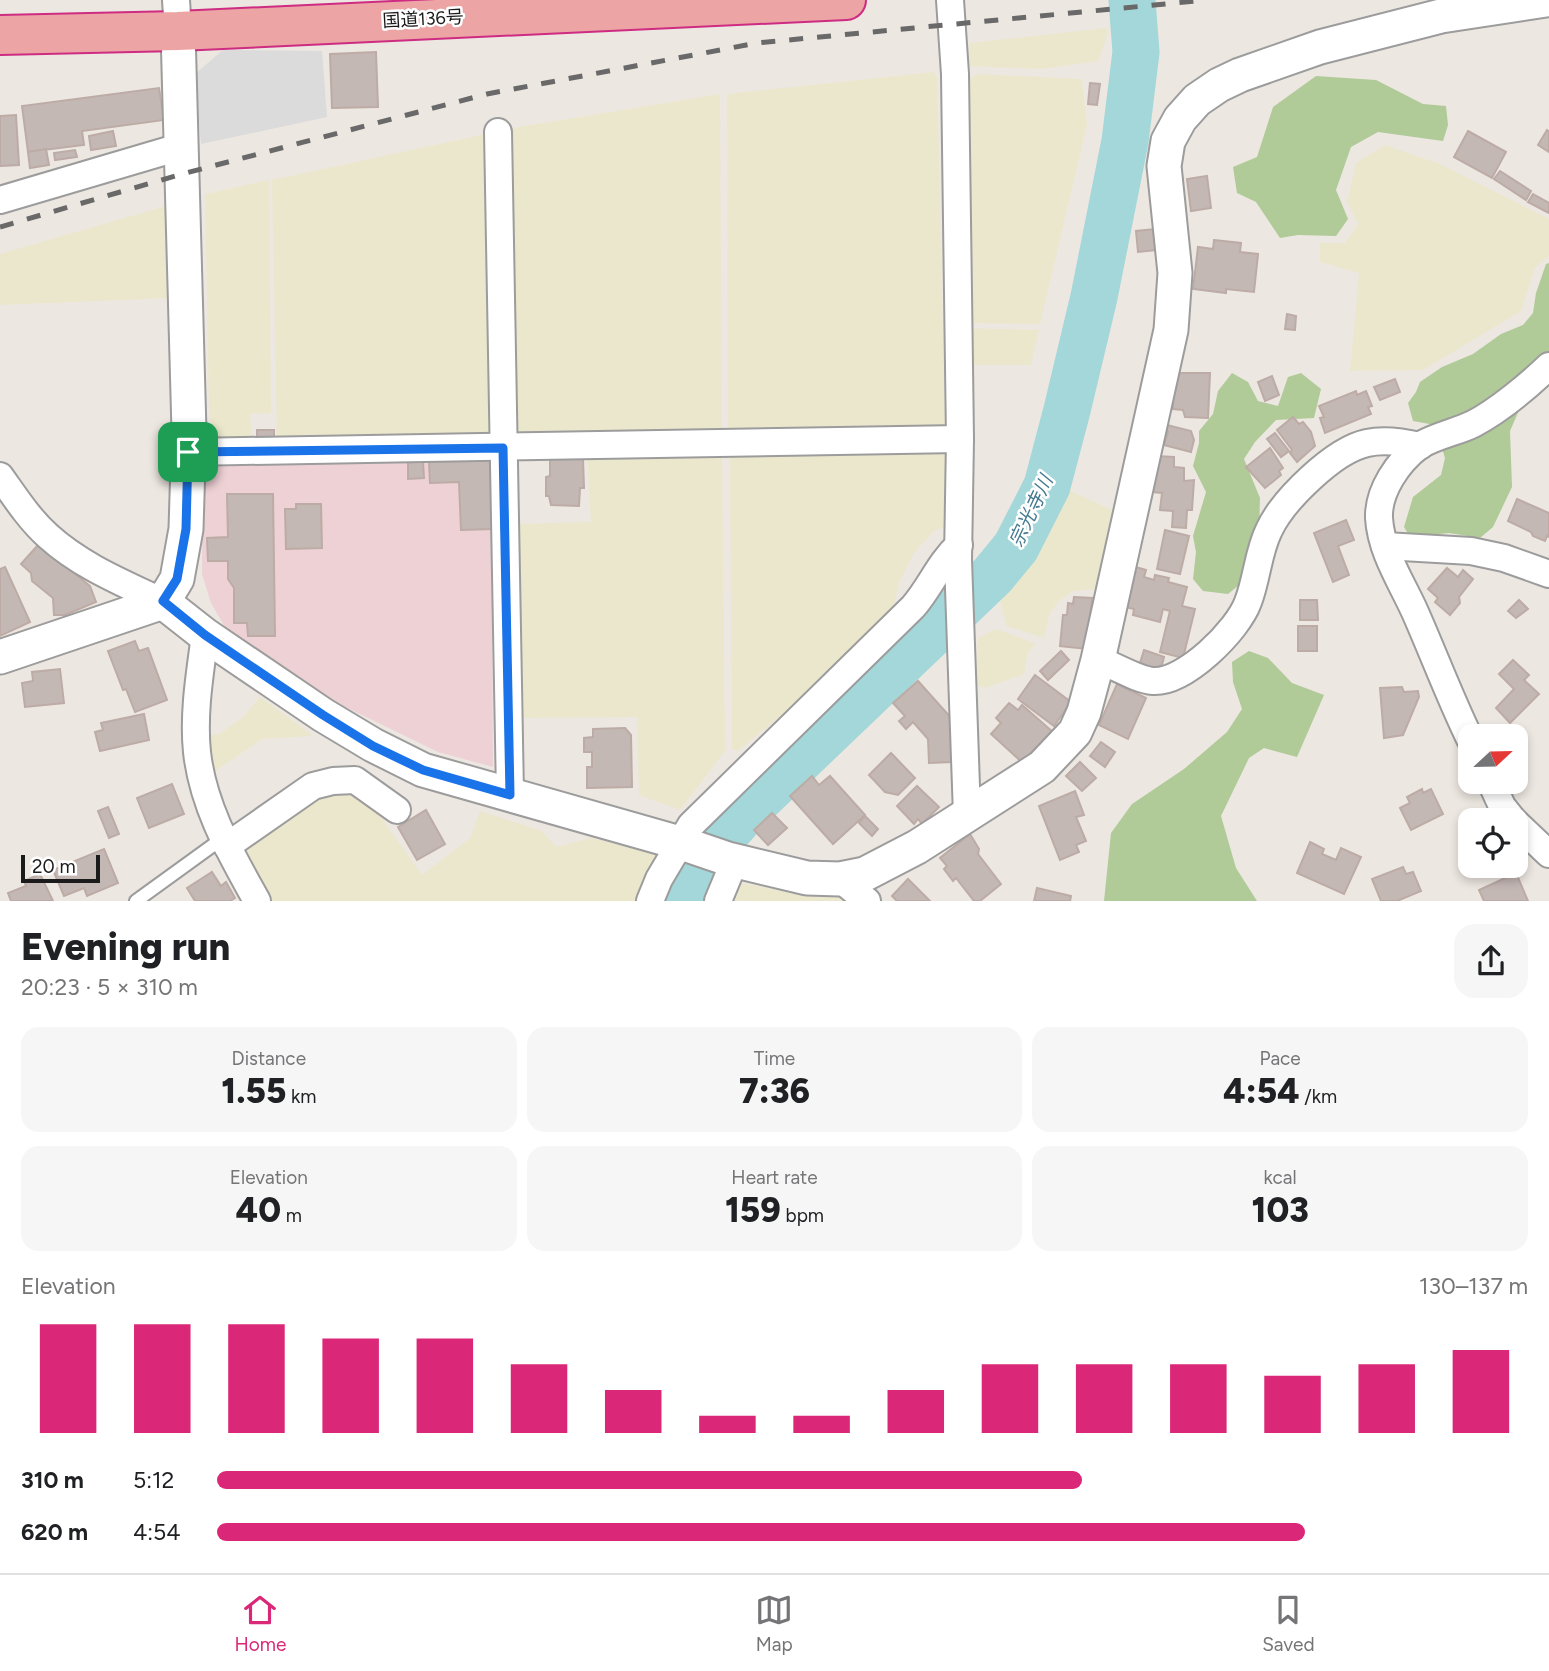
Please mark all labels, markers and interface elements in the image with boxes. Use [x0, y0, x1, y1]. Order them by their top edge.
street label: 国道136号 [382, 6, 464, 32]
pin [158, 422, 218, 482]
icon: arrive [169, 433, 207, 471]
water label: 宗光寺川 [1005, 470, 1058, 550]
north arrow [1458, 724, 1528, 794]
map controls [1458, 724, 1528, 878]
button: locate [1458, 808, 1528, 878]
scale bar [21, 852, 100, 884]
text: 20 m [32, 855, 76, 878]
text: Evening run [21, 924, 230, 970]
button: share [1454, 924, 1528, 998]
text: 20:23 · 5 × 310 m [21, 973, 198, 1001]
text: Distance [232, 1047, 306, 1070]
text: Time [754, 1047, 795, 1070]
text: Pace [1260, 1047, 1301, 1070]
text: 1.55 [221, 1070, 286, 1112]
text: 7:36 [739, 1070, 810, 1112]
text: 4:54 [1223, 1070, 1300, 1112]
text: km [286, 1085, 316, 1108]
text: /km [1300, 1085, 1337, 1108]
text: Elevation [230, 1166, 308, 1189]
text: Heart rate [731, 1166, 818, 1189]
text: kcal [1264, 1166, 1297, 1189]
text: 40 [236, 1189, 281, 1231]
text: 159 [725, 1189, 781, 1231]
text: 103 [1251, 1189, 1309, 1231]
text: m [281, 1204, 302, 1227]
text: bpm [781, 1204, 824, 1227]
text: Elevation [21, 1272, 116, 1300]
text: 130–137 m [1419, 1272, 1528, 1300]
text: 310 m [21, 1466, 84, 1494]
text: 5:12 [133, 1466, 174, 1494]
text: 620 m [21, 1518, 88, 1546]
text: 4:54 [133, 1518, 181, 1546]
tab: Home [234, 1591, 286, 1656]
tab: Map [755, 1591, 793, 1656]
tab: Saved [1262, 1591, 1315, 1656]

